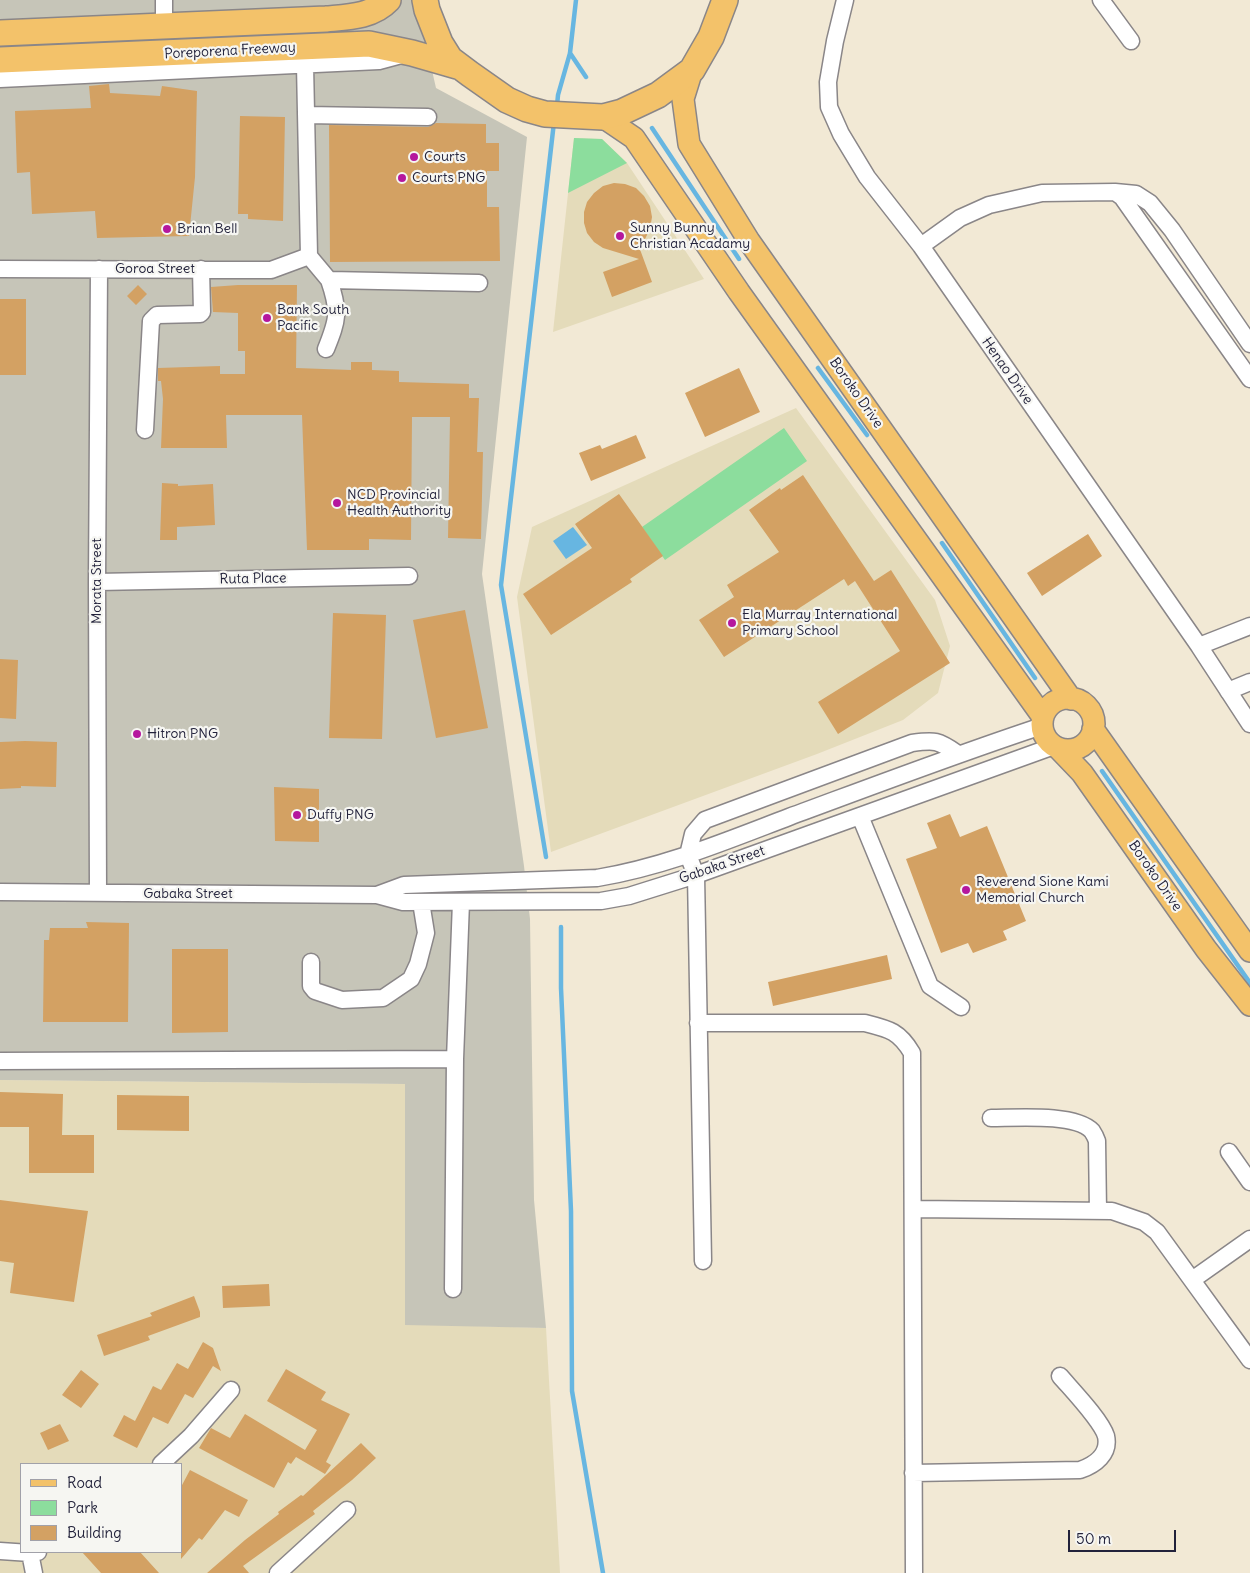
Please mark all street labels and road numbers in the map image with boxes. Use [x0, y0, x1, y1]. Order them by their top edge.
street label: Poreporena Freeway [164, 39, 296, 63]
street label: Goroa Street [115, 261, 195, 277]
street label: Henao Drive [978, 334, 1036, 408]
street label: Boroko Drive [826, 355, 886, 431]
street label: Morata Street [89, 538, 105, 624]
street label: Ruta Place [219, 570, 287, 588]
street label: Boroko Drive [1125, 838, 1185, 914]
street label: Gabaka Street [677, 842, 767, 888]
street label: Gabaka Street [143, 886, 233, 902]

